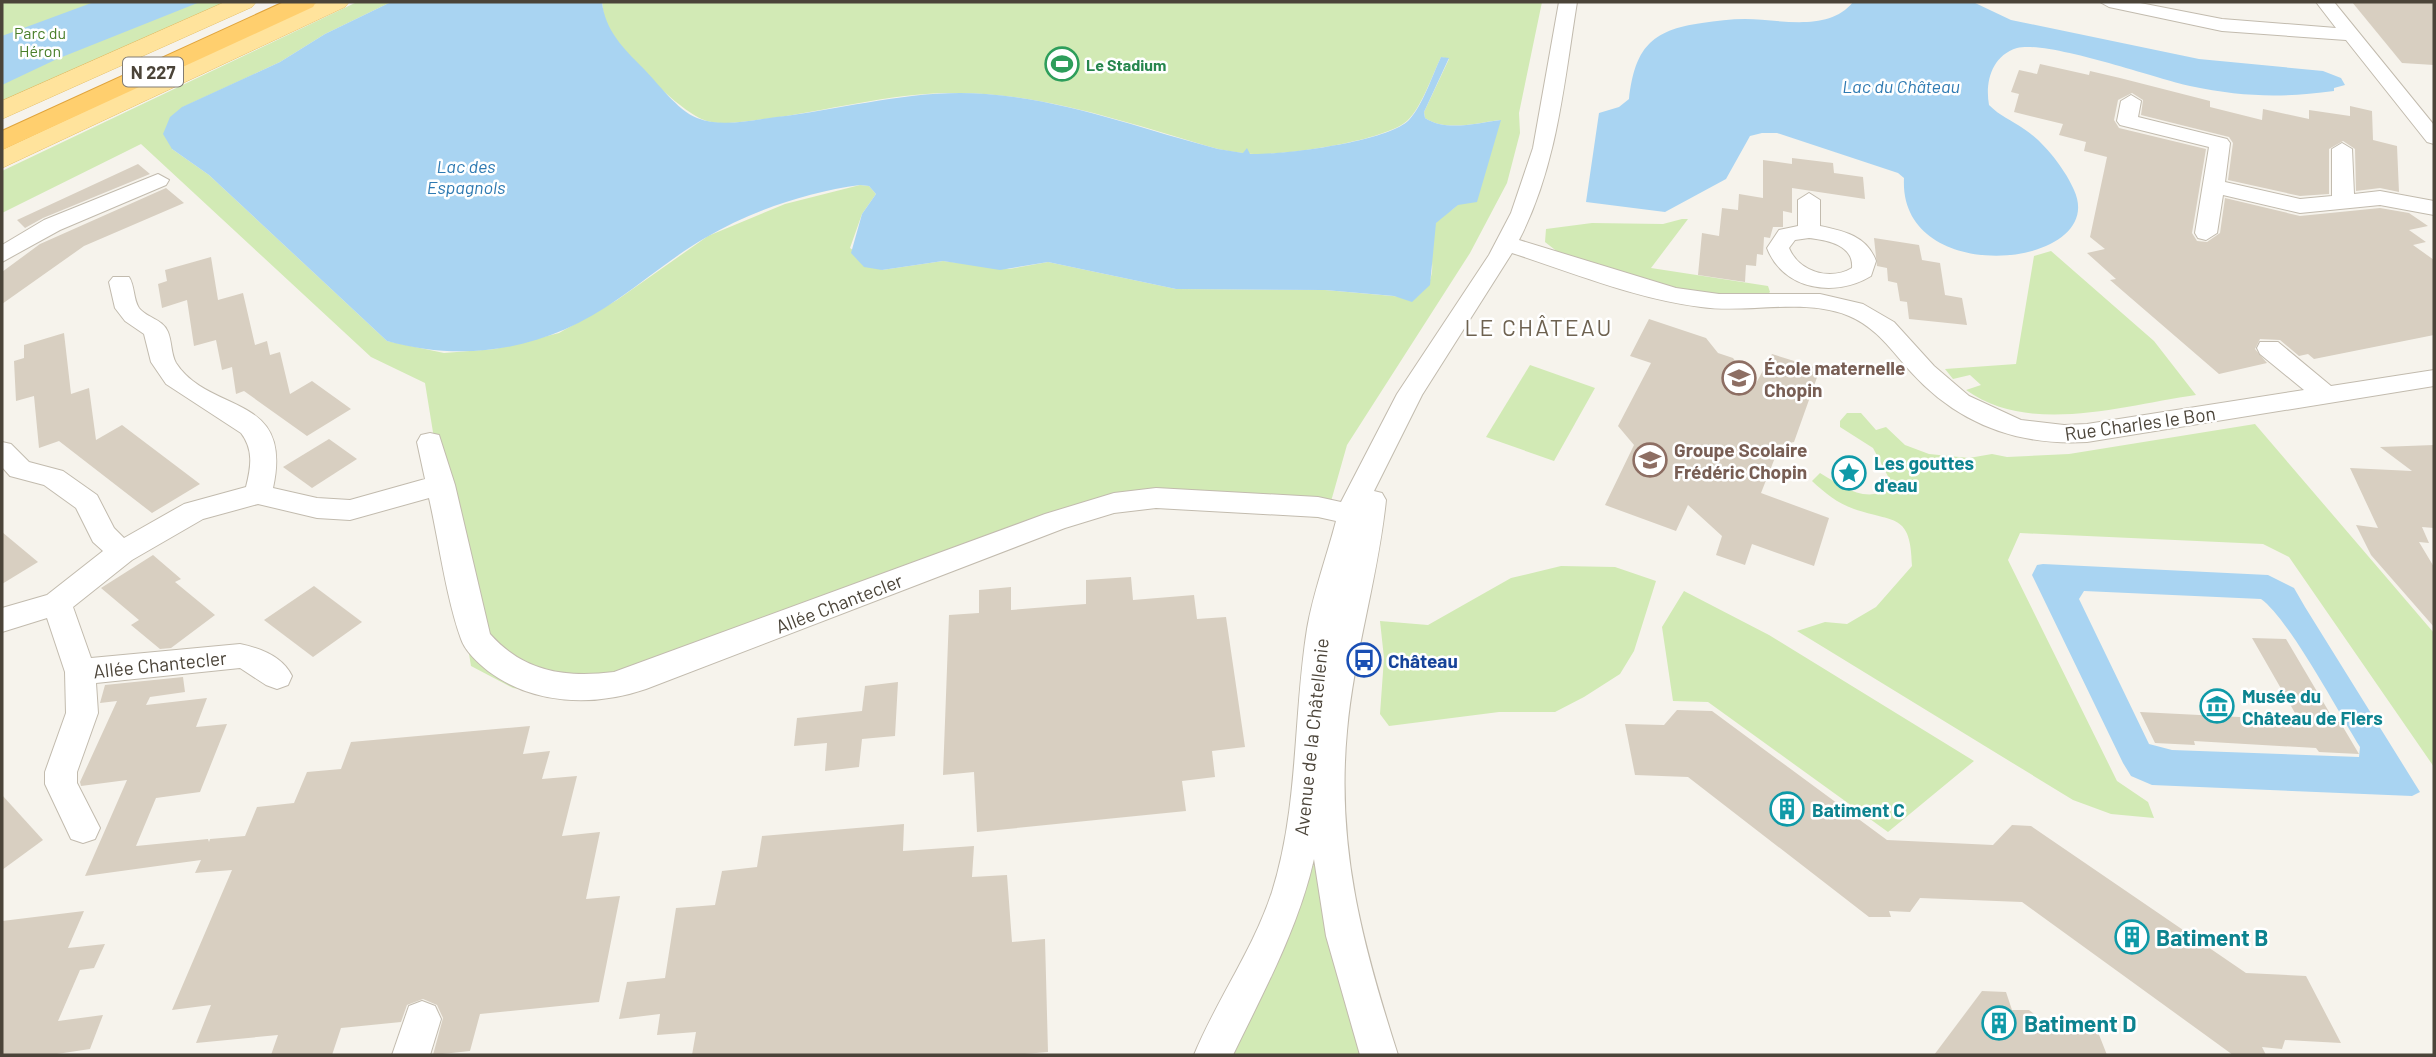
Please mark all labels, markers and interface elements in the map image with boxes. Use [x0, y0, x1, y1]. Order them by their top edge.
park label: Parc du Héron [14, 23, 66, 60]
sports icon: Le Stadium [1043, 45, 1081, 83]
place label: Le Stadium [1086, 55, 1166, 74]
road number: N 227 [123, 58, 183, 86]
water label: Lac du Château [1842, 75, 1960, 97]
water label: Lac des Espagnols [427, 155, 505, 198]
district label: LE CHÂTEAU [1465, 313, 1613, 341]
place label: École maternelle Chopin [1764, 356, 1905, 401]
school or university icon: École maternelle Chopin [1720, 359, 1758, 397]
street label: Rue Charles le Bon [2063, 401, 2217, 445]
place label: Groupe Scolaire Frédéric Chopin [1674, 438, 1807, 483]
school or university icon: Groupe Scolaire Frédéric Chopin [1631, 441, 1669, 479]
place label: Les gouttes d'eau [1874, 451, 1974, 496]
place icon: Les gouttes d'eau [1830, 454, 1868, 492]
street label: Allée Chantecler [772, 568, 906, 638]
street label: Avenue de la Châtellenie [1289, 637, 1333, 837]
bus stop icon: Château [1345, 641, 1383, 679]
street label: Allée Chantecler [92, 646, 228, 682]
place label: Château [1388, 649, 1458, 672]
place label: Musée du Château de Flers [2242, 684, 2383, 729]
museum icon: Musée du Château de Flers [2198, 687, 2236, 725]
building icon: Batiment C [1768, 790, 1806, 828]
place label: Batiment C [1812, 798, 1905, 821]
building icon: Batiment B [2113, 918, 2151, 956]
place label: Batiment B [2156, 923, 2269, 951]
building icon: Batiment D [1980, 1004, 2018, 1042]
place label: Batiment D [2024, 1009, 2137, 1037]

